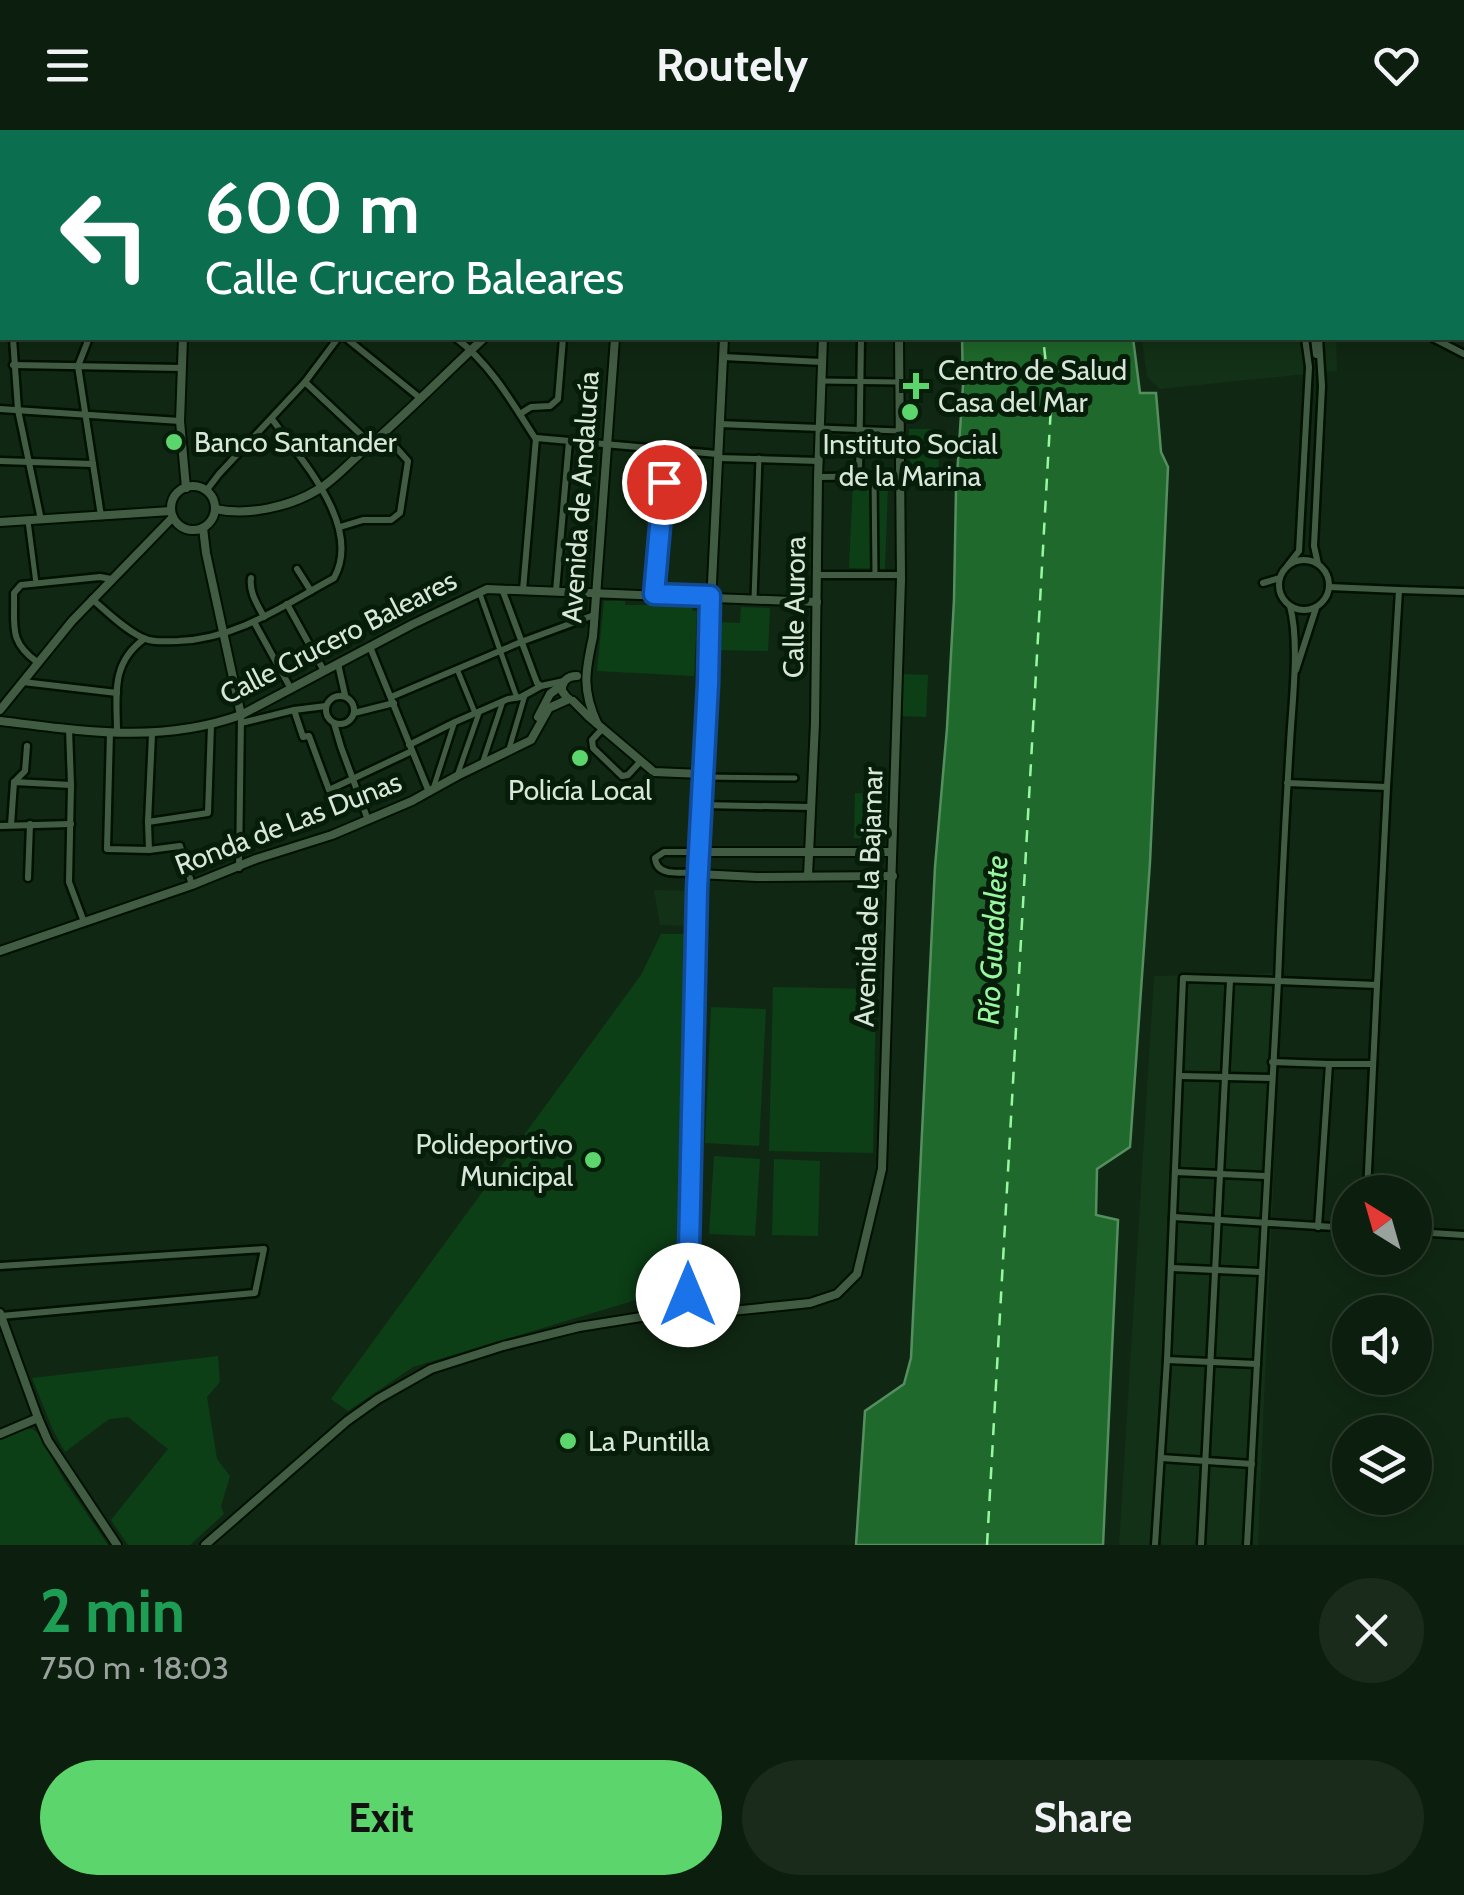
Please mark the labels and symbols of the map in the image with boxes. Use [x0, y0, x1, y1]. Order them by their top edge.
place label: Centro de Salud Casa del Mar [938, 353, 1127, 419]
street label: Avenida de Andalucía [554, 369, 606, 624]
marker: Centro de Salud Casa del Mar [903, 373, 929, 399]
marker: Instituto Social de la Marina [899, 401, 921, 423]
place label: Banco Santander [194, 425, 397, 459]
place label: Instituto Social de la Marina [822, 427, 998, 493]
marker: Banco Santander [163, 431, 185, 453]
pin [622, 440, 707, 525]
street label: Calle Aurora [776, 535, 812, 678]
street label: Calle Crucero Baleares [214, 563, 462, 711]
marker: Policía Local [569, 747, 591, 769]
street label: Ronda de Las Dunas [170, 764, 406, 882]
street label: Avenida de la Bajamar [846, 766, 890, 1027]
place label: Policía Local [508, 773, 652, 807]
water label: Río Guadalete [970, 854, 1015, 1025]
place label: Polideportivo Municipal [415, 1127, 573, 1193]
marker: Polideportivo Municipal [582, 1149, 604, 1171]
north arrow [1332, 1175, 1432, 1275]
position arrow [636, 1243, 740, 1347]
place label: La Puntilla [588, 1424, 710, 1458]
marker: La Puntilla [557, 1430, 579, 1452]

